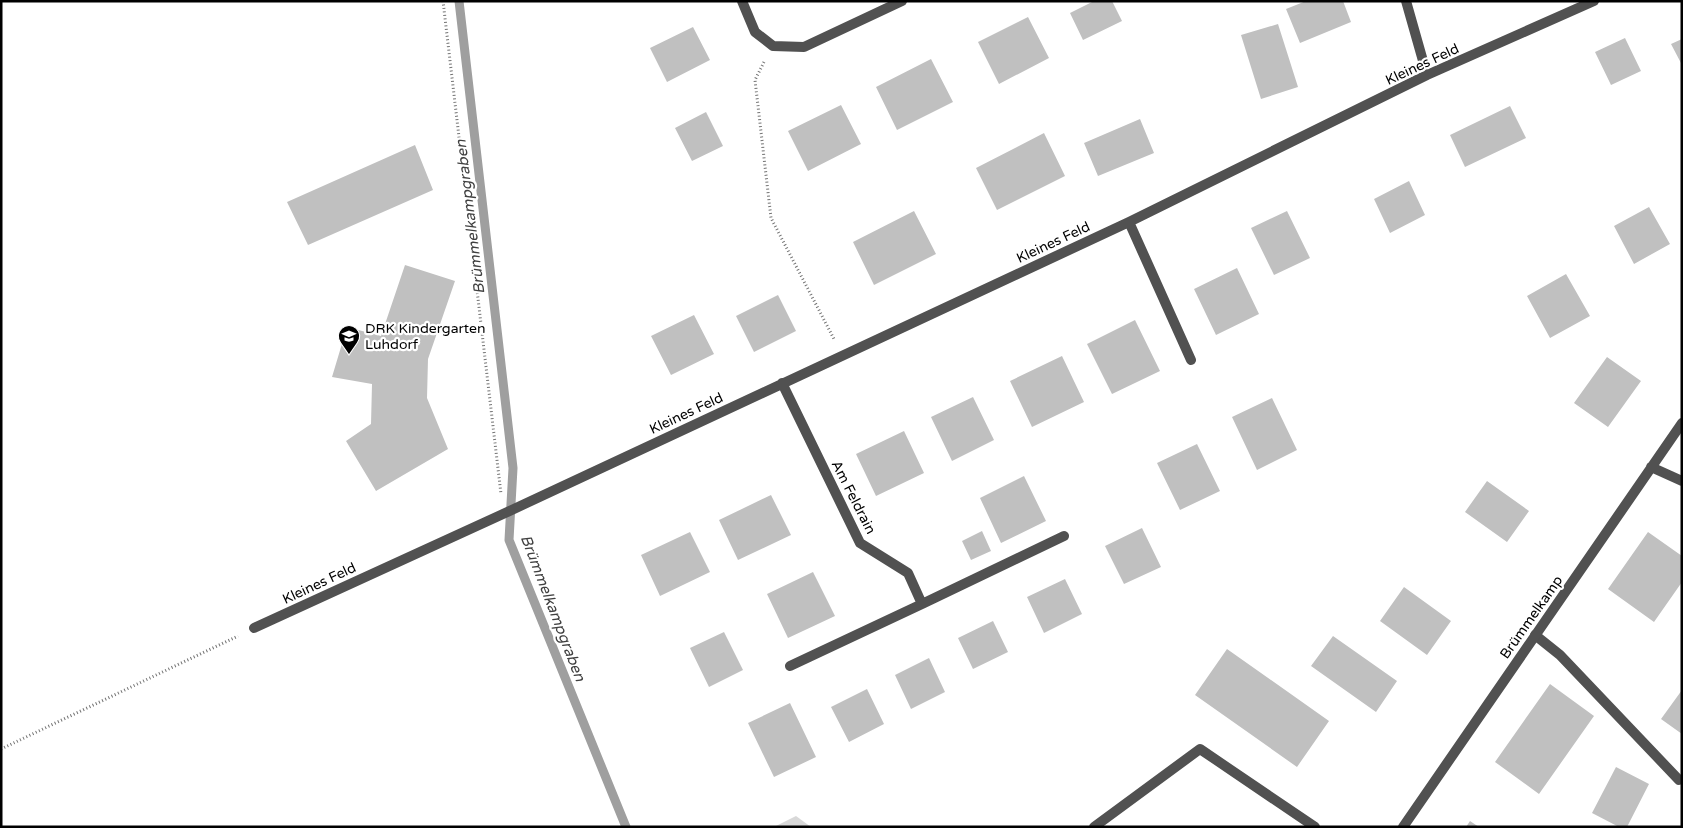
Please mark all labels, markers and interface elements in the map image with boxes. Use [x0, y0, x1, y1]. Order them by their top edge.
street label: Kleines Feld [1383, 40, 1462, 89]
water label: Brümmelkampgraben [451, 138, 488, 295]
street label: Kleines Feld [1014, 218, 1093, 267]
place label: DRK Kindergarten Luhdorf [365, 320, 486, 353]
school or university icon: DRK Kindergarten Luhdorf [337, 324, 361, 355]
street label: Kleines Feld [647, 389, 726, 438]
street label: Am Feldrain [828, 458, 879, 537]
water label: Brümmelkampgraben [517, 532, 590, 685]
street label: Kleines Feld [280, 559, 359, 608]
street label: Brümmelkamp [1496, 572, 1566, 662]

